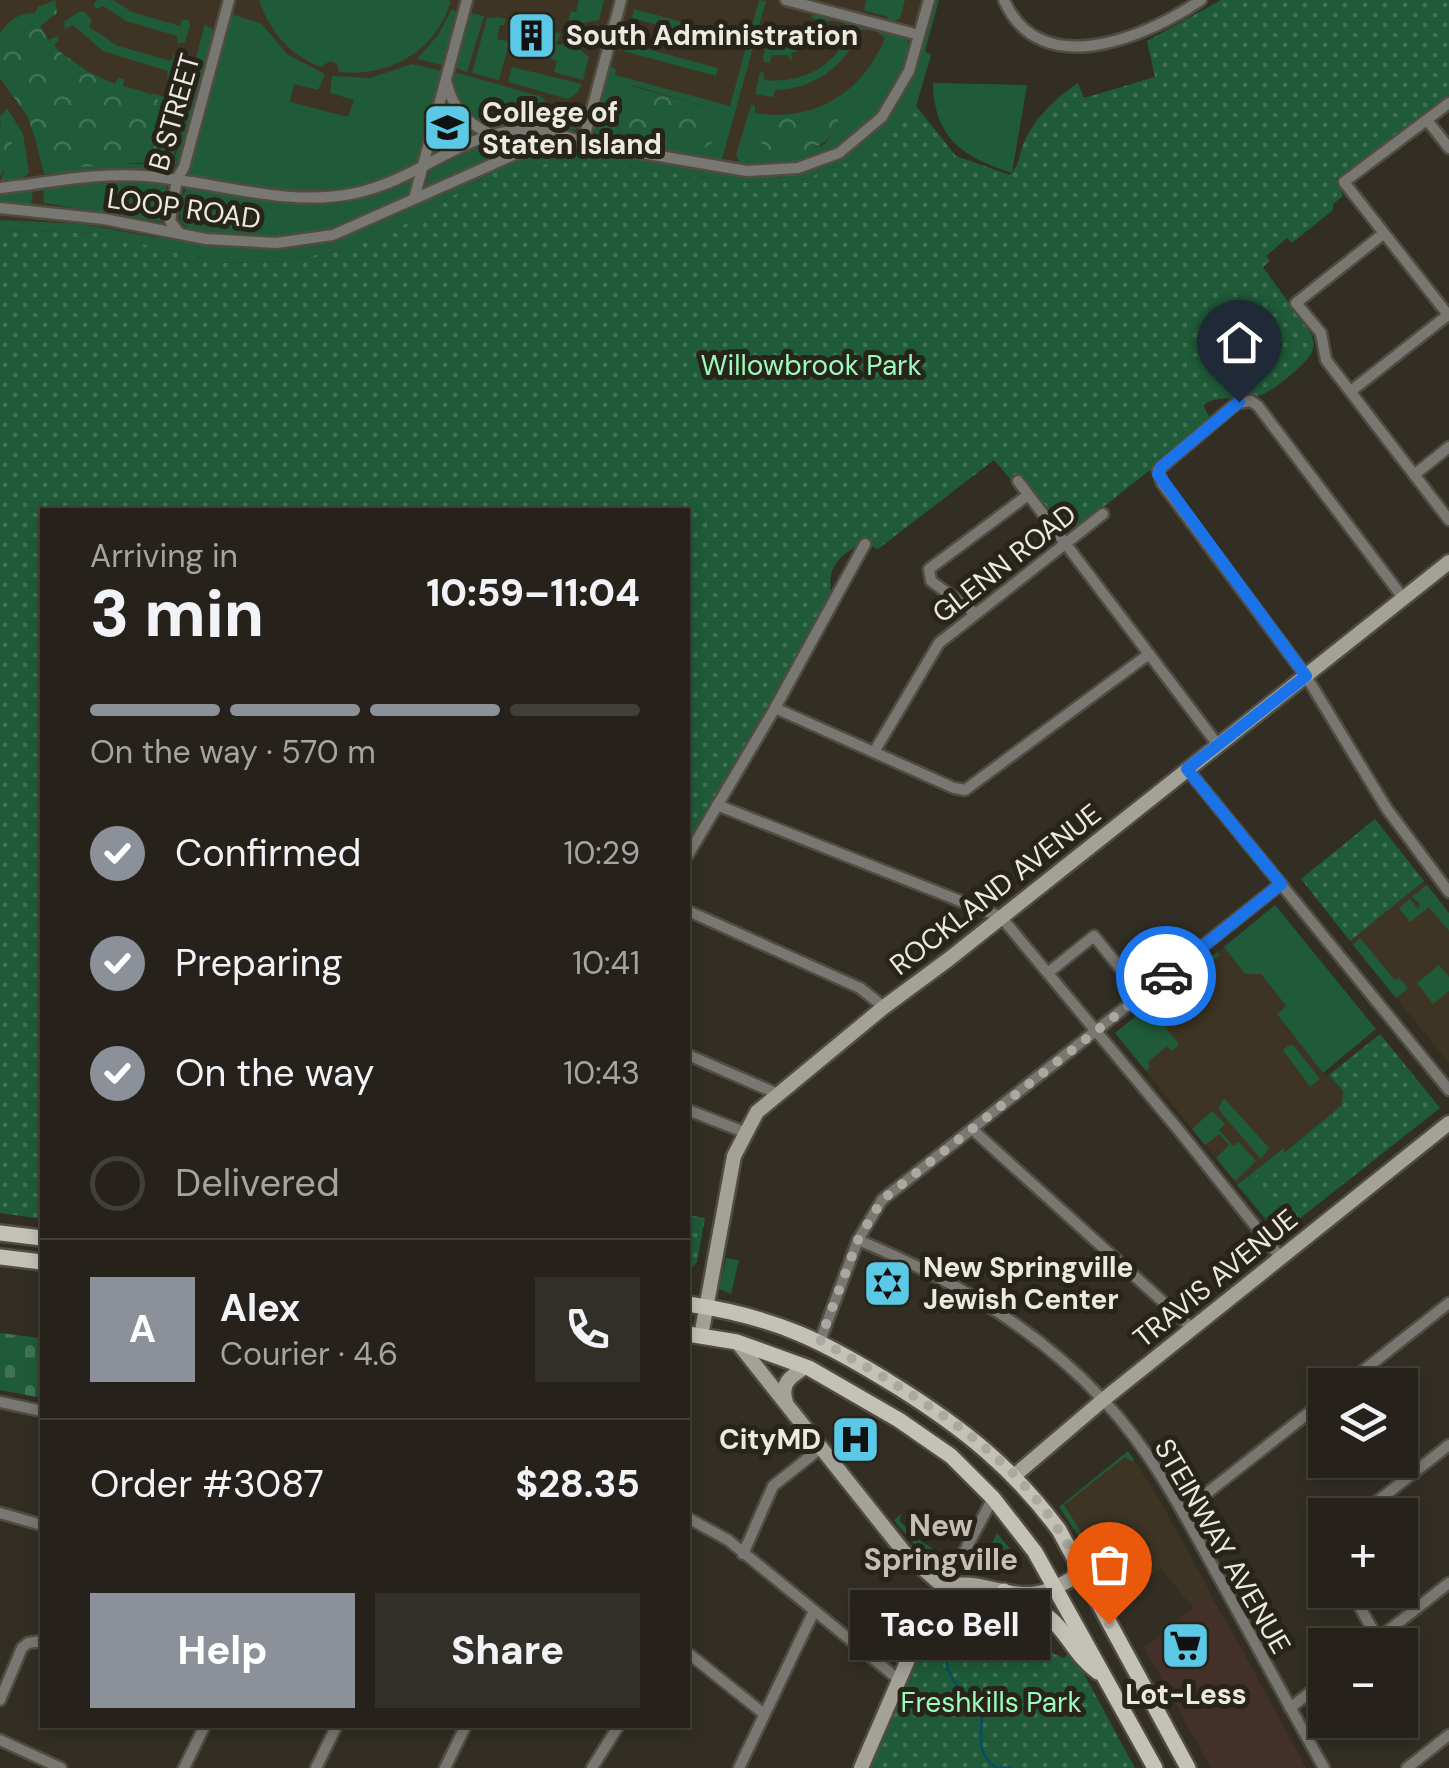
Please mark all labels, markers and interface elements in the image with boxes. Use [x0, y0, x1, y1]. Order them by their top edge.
building icon: South Administration [505, 9, 557, 61]
place label: South Administration [566, 17, 858, 54]
street label: B STREET [140, 49, 209, 175]
place label: College of Staten Island [482, 94, 662, 163]
school or university icon: College of Staten Island [421, 102, 473, 154]
street label: LOOP ROAD [105, 179, 263, 238]
pin [1197, 300, 1282, 403]
icon: home [1212, 315, 1267, 370]
park label: Willowbrook Park [700, 347, 922, 384]
street label: GLENN ROAD [925, 496, 1084, 631]
text: Arriving in [90, 535, 238, 577]
text: 10:59–11:04 [426, 568, 640, 618]
text: 3 min [90, 572, 264, 656]
text: On the way · 570 m [90, 731, 376, 773]
street label: ROCKLAND AVENUE [882, 795, 1108, 983]
icon: check [90, 826, 145, 881]
text: Confirmed [175, 828, 361, 878]
text: 10:29 [563, 832, 640, 874]
courier [1116, 926, 1216, 1026]
icon: check [90, 936, 145, 991]
text: Preparing [175, 938, 343, 988]
text: 10:41 [572, 942, 640, 984]
icon: car [1139, 949, 1194, 1004]
icon: check [90, 1046, 145, 1101]
text: On the way [175, 1048, 374, 1098]
text: 10:43 [563, 1052, 640, 1094]
text: Delivered [175, 1158, 340, 1208]
street label: TRAVIS AVENUE [1126, 1201, 1305, 1356]
place label: New Springville Jewish Center [923, 1249, 1133, 1318]
synagogue icon: New Springville Jewish Center [862, 1257, 914, 1309]
button: phone [535, 1277, 640, 1382]
text: Alex [220, 1283, 300, 1333]
text: A [129, 1304, 156, 1354]
text: Courier · 4.6 [220, 1333, 398, 1375]
map controls [1308, 1368, 1418, 1738]
button: layers [1308, 1368, 1418, 1478]
hospital icon: CityMD [830, 1413, 882, 1465]
place label: CityMD [719, 1421, 821, 1458]
street label: STEINWAY AVENUE [1146, 1432, 1299, 1661]
text: Order #3087 [90, 1459, 324, 1509]
text: $28.35 [515, 1459, 640, 1509]
button: + [1308, 1498, 1418, 1608]
district label: New Springville [864, 1506, 1018, 1579]
pin [1067, 1522, 1152, 1625]
icon: bag [1082, 1537, 1137, 1592]
callout: Taco Bell [849, 1589, 1049, 1659]
button: Help [90, 1593, 355, 1708]
button: Share [375, 1593, 640, 1708]
text: Taco Bell [880, 1604, 1020, 1646]
supermarket icon: Lot-Less [1160, 1620, 1212, 1672]
button: − [1308, 1628, 1418, 1738]
place label: Lot-Less [1125, 1676, 1247, 1713]
park label: Freshkills Park [901, 1684, 1082, 1721]

